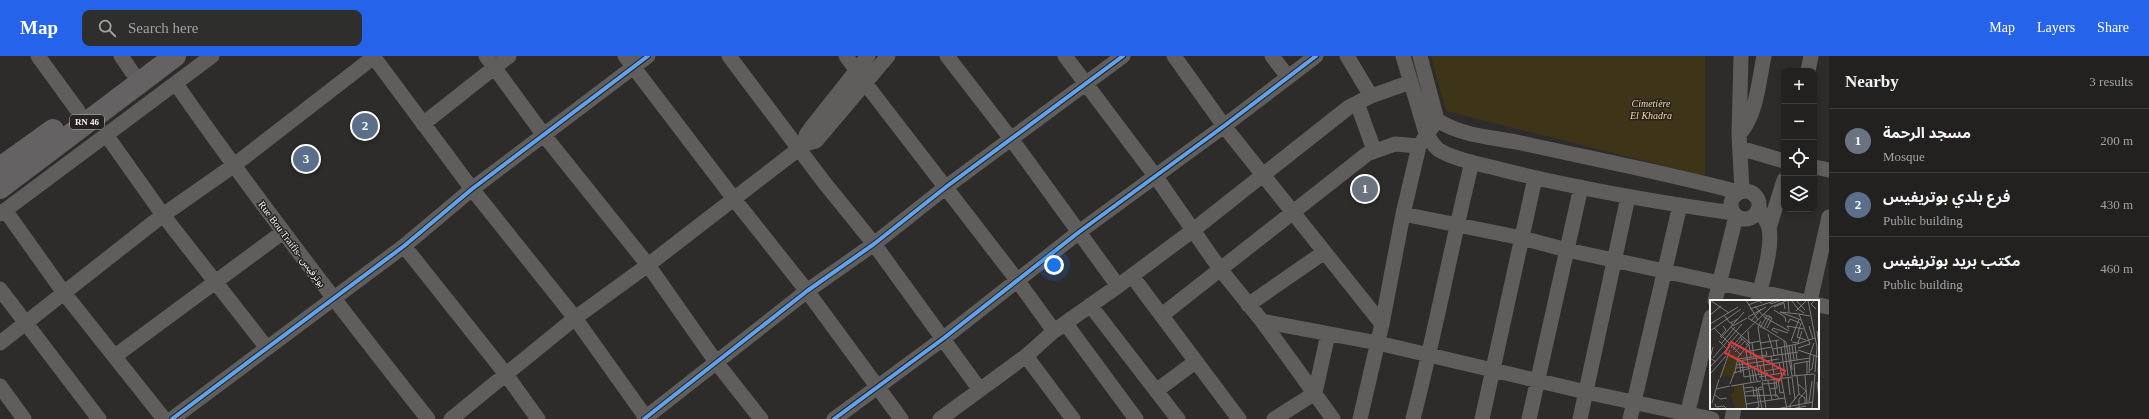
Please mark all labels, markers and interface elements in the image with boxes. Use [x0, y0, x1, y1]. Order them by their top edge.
search box [82, 10, 362, 46]
text: Map [20, 17, 58, 38]
icon: search [96, 17, 118, 39]
text: Search here [128, 20, 198, 36]
text: Map [1989, 20, 2015, 35]
text: Layers [2037, 20, 2075, 35]
text: Share [2097, 20, 2129, 35]
map controls [1781, 68, 1817, 212]
button: + [1781, 68, 1817, 104]
text: Nearby [1845, 72, 1899, 91]
text: 3 results [2089, 74, 2133, 89]
park label: Cimetière El Khadra [1629, 98, 1672, 121]
button: − [1781, 104, 1817, 140]
pin: 2 [352, 111, 378, 141]
road number: RN 46 [70, 115, 104, 129]
text: مسجد الرحمة [1883, 125, 1971, 141]
text: 1 [1855, 133, 1861, 148]
text: 200 m [2100, 133, 2133, 148]
button: locate [1781, 140, 1817, 176]
pin: 3 [293, 144, 319, 174]
text: Mosque [1883, 149, 1925, 164]
pin: 1 [1352, 174, 1378, 204]
button: layers [1781, 176, 1817, 212]
text: فرع بلدي بوتريفيس [1883, 189, 2010, 205]
text: 2 [1855, 197, 1861, 212]
text: 430 m [2100, 197, 2133, 212]
street label: Rue Bou Traifis- بوترفيس [255, 199, 328, 290]
text: Public building [1883, 213, 1963, 228]
text: مكتب بريد بوتريفيس [1883, 253, 2020, 269]
your location [1044, 255, 1064, 275]
text: 3 [1855, 261, 1861, 276]
text: 460 m [2100, 261, 2133, 276]
text: Public building [1883, 277, 1963, 292]
inset map [1710, 300, 1819, 409]

